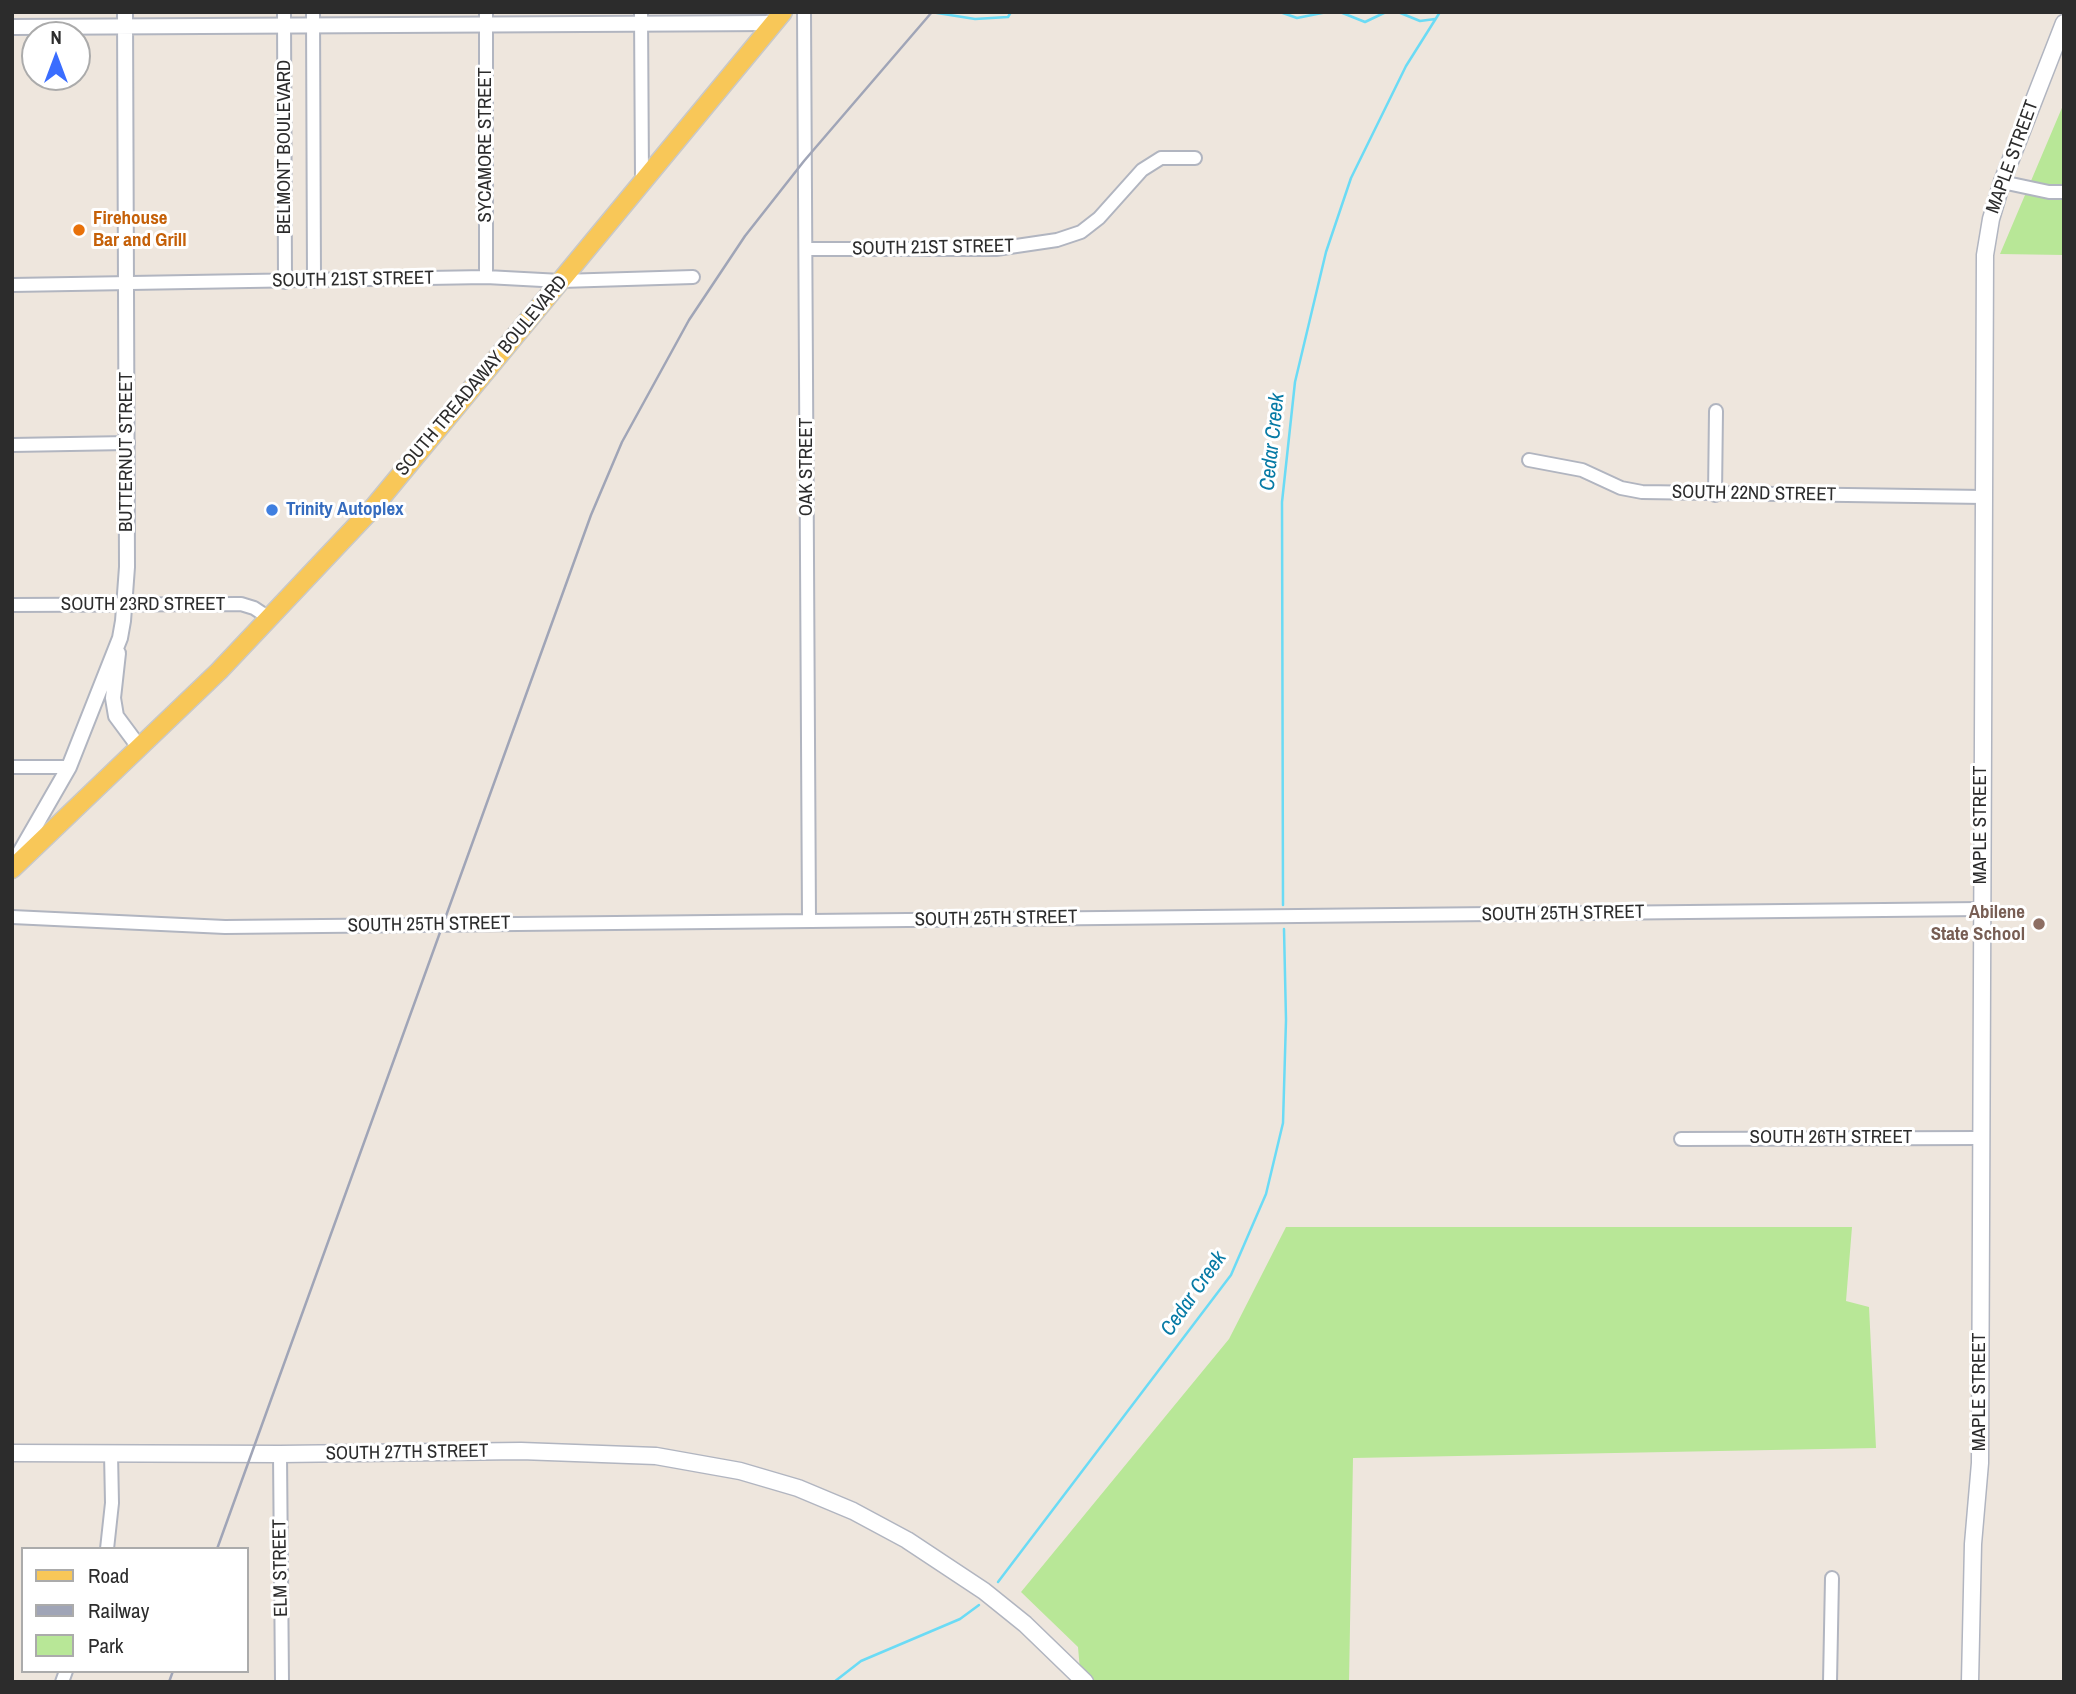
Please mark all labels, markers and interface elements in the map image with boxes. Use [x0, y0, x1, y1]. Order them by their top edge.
north arrow [21, 21, 91, 91]
text: N [50, 24, 62, 50]
street label: BELMONT BOULEVARD [274, 60, 296, 234]
street label: SYCAMORE STREET [475, 68, 497, 222]
street label: MAPLE STREET [1982, 97, 2044, 217]
place label: Firehouse Bar and Grill [93, 208, 187, 252]
marker: Firehouse Bar and Grill [71, 222, 87, 238]
street label: SOUTH 21ST STREET [852, 235, 1014, 261]
street label: SOUTH 21ST STREET [272, 267, 434, 293]
street label: SOUTH TREADAWAY BOULEVARD [391, 271, 573, 481]
street label: BUTTERNUT STREET [116, 372, 138, 532]
water label: Cedar Creek [1255, 392, 1291, 492]
street label: OAK STREET [796, 418, 818, 516]
street label: SOUTH 22ND STREET [1672, 481, 1836, 507]
place label: Trinity Autoplex [286, 499, 404, 521]
marker: Trinity Autoplex [264, 502, 280, 518]
street label: SOUTH 23RD STREET [61, 594, 225, 616]
street label: MAPLE STREET [1970, 766, 1992, 884]
street label: SOUTH 25TH STREET [1481, 901, 1645, 927]
place label: Abilene State School [1931, 902, 2025, 946]
street label: SOUTH 25TH STREET [914, 906, 1078, 932]
street label: SOUTH 25TH STREET [347, 912, 511, 938]
marker: Abilene State School [2031, 916, 2047, 932]
street label: SOUTH 26TH STREET [1750, 1127, 1912, 1149]
water label: Cedar Creek [1156, 1247, 1232, 1341]
street label: MAPLE STREET [1969, 1333, 1991, 1451]
street label: SOUTH 27TH STREET [325, 1440, 489, 1466]
street label: ELM STREET [269, 1519, 293, 1617]
legend [21, 1547, 248, 1673]
text: Road [88, 1561, 129, 1590]
text: Railway [88, 1596, 149, 1625]
text: Park [88, 1631, 123, 1660]

